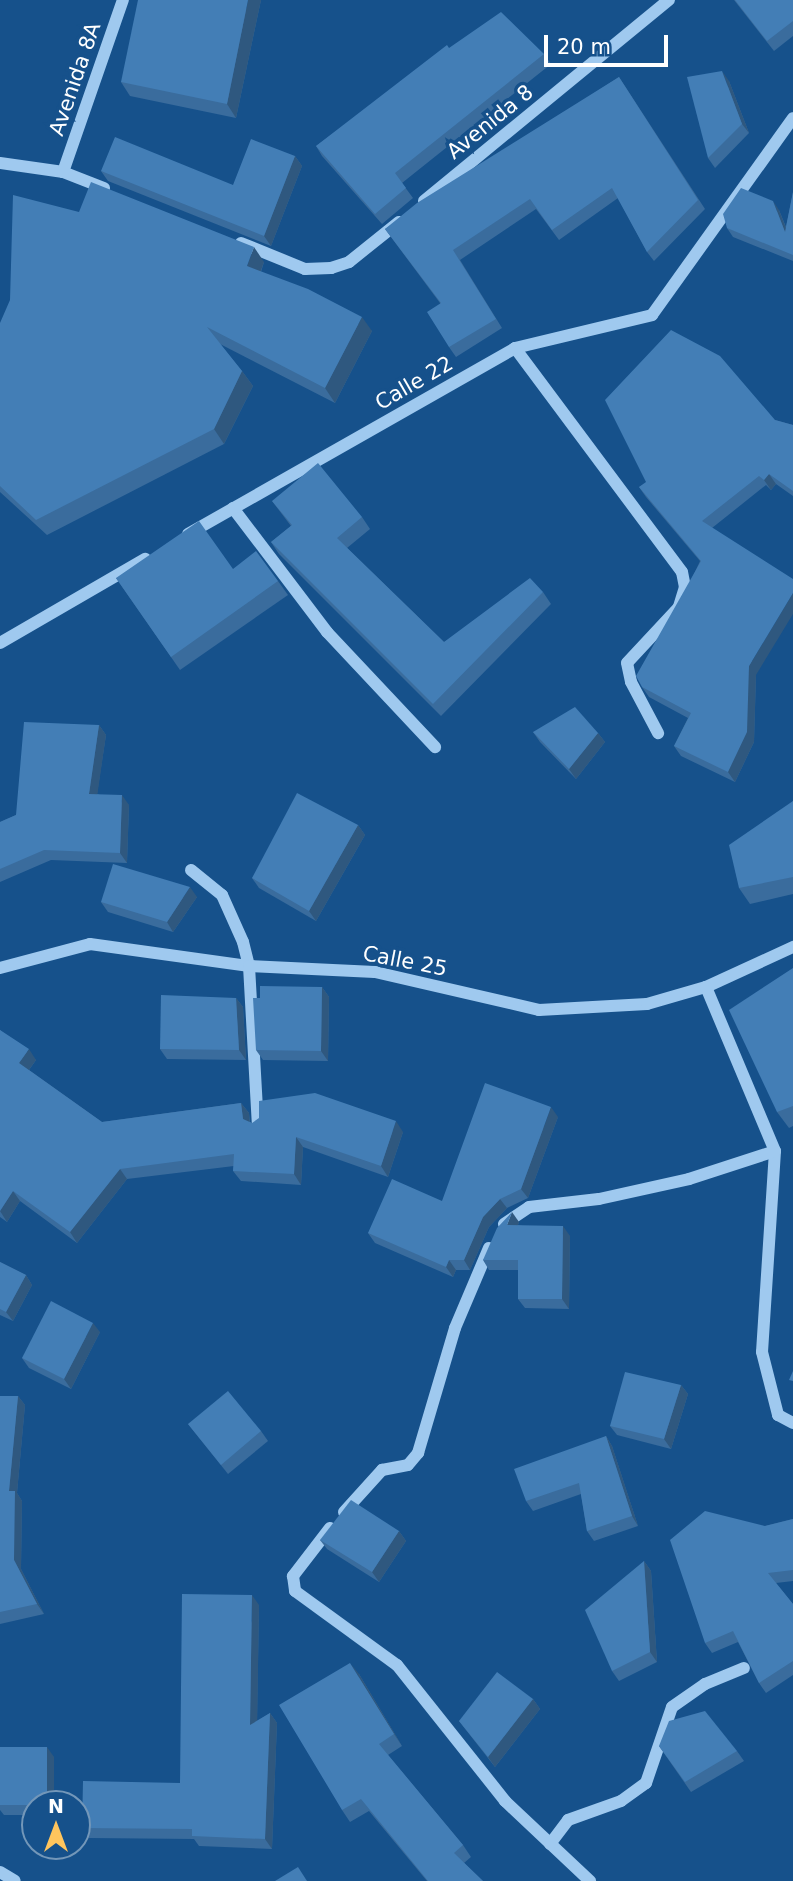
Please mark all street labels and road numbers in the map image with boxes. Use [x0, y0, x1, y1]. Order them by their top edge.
street label: Avenida 8A [44, 19, 106, 139]
street label: Avenida 8 [442, 80, 538, 164]
street label: Calle 22 [371, 351, 457, 415]
street label: Calle 25 [361, 940, 449, 982]

